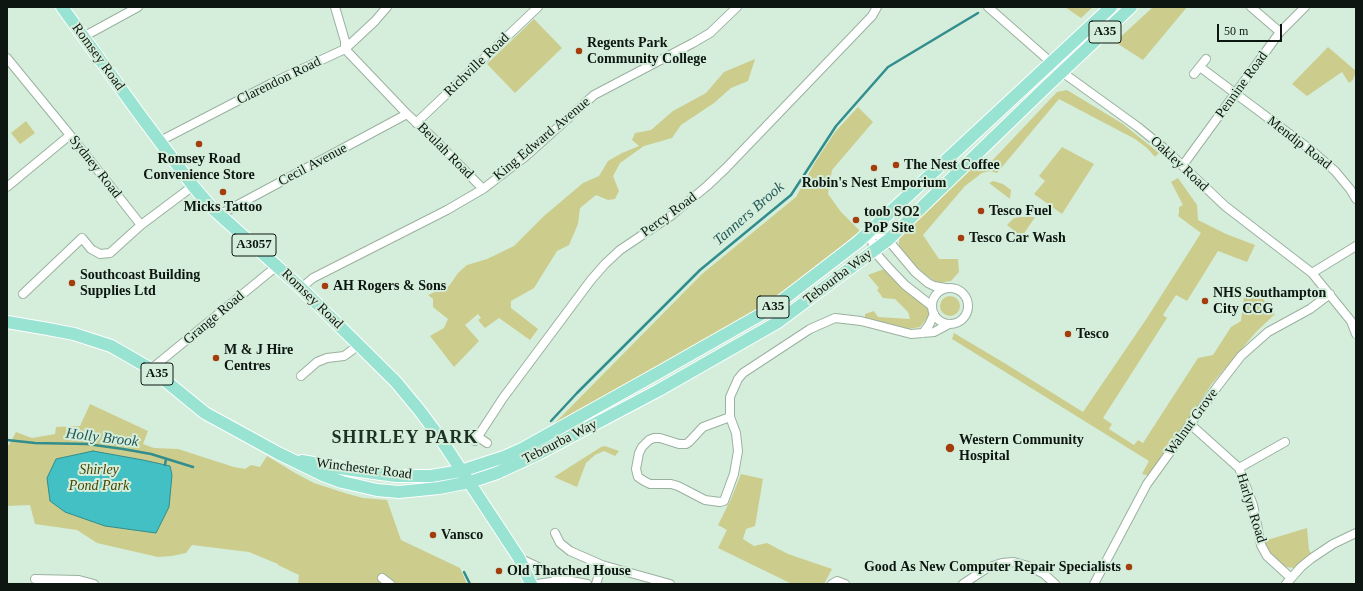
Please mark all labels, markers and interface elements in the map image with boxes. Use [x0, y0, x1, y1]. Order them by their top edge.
scale bar [1219, 16, 1284, 42]
street label: Romsey Road [68, 20, 128, 94]
road number: A35 [1089, 21, 1121, 43]
text: 50 m [1224, 24, 1248, 38]
street label: Richville Road [441, 30, 513, 100]
place label: Regents Park Community College [587, 35, 706, 68]
marker: Regents Park Community College [574, 46, 584, 56]
street label: Pennine Road [1212, 48, 1272, 122]
street label: Clarendon Road [234, 53, 324, 109]
street label: King Edward Avenue [490, 94, 594, 184]
street label: Mendip Road [1264, 113, 1334, 173]
street label: Beulah Road [413, 119, 477, 183]
street label: Sydney Road [65, 132, 125, 202]
street label: Oakley Road [1146, 133, 1212, 195]
marker: Romsey Road Convenience Store [194, 139, 204, 149]
street label: Cecil Avenue [276, 140, 350, 190]
place label: Romsey Road Convenience Store [143, 151, 255, 184]
place label: The Nest Coffee [904, 157, 1000, 173]
marker: The Nest Coffee [891, 160, 901, 170]
marker: Robin's Nest Emporium [869, 163, 879, 173]
place label: Robin's Nest Emporium [802, 175, 946, 191]
water label: Tanners Brook [710, 178, 788, 250]
marker: Micks Tattoo [218, 187, 228, 197]
street label: Percy Road [638, 189, 700, 241]
place label: Micks Tattoo [184, 199, 262, 215]
place label: Tesco Fuel [989, 203, 1052, 219]
place label: toob SO2 PoP Site [864, 204, 920, 236]
marker: Tesco Fuel [976, 206, 986, 216]
marker: toob SO2 PoP Site [851, 215, 861, 225]
place label: Tesco Car Wash [969, 230, 1066, 246]
marker: Tesco Car Wash [956, 233, 966, 243]
road number: A3057 [232, 234, 276, 256]
street label: Tebourba Way [800, 246, 876, 308]
street label: Romsey Road [278, 266, 346, 332]
place label: Southcoast Building Supplies Ltd [80, 267, 200, 300]
marker: Southcoast Building Supplies Ltd [67, 278, 77, 288]
place label: AH Rogers & Sons [333, 278, 446, 294]
marker: AH Rogers & Sons [320, 281, 330, 291]
place label: NHS Southampton City CCG [1213, 285, 1326, 318]
street label: Grange Road [180, 288, 248, 348]
road number: A35 [757, 296, 789, 318]
marker: NHS Southampton City CCG [1200, 296, 1210, 306]
place label: Tesco [1076, 326, 1109, 342]
marker: Tesco [1063, 329, 1073, 339]
place label: M & J Hire Centres [224, 342, 293, 374]
marker: M & J Hire Centres [211, 353, 221, 363]
road number: A35 [141, 363, 173, 385]
street label: Walnut Grove [1162, 385, 1222, 459]
street label: Tebourba Way [520, 416, 600, 468]
water label: Holly Brook [65, 425, 139, 451]
district label: SHIRLEY PARK [331, 427, 479, 449]
place label: Western Community Hospital [959, 432, 1084, 464]
marker: Western Community Hospital [944, 442, 956, 454]
street label: Winchester Road [315, 455, 413, 483]
park label: Shirley Pond Park [69, 462, 129, 494]
street label: Harlyn Road [1232, 471, 1270, 545]
place label: Vansco [441, 527, 483, 543]
marker: Vansco [428, 530, 438, 540]
place label: Good As New Computer Repair Specialists [864, 559, 1121, 575]
marker: Good As New Computer Repair Specialists [1124, 562, 1134, 572]
place label: Old Thatched House [507, 563, 631, 579]
marker: Old Thatched House [494, 566, 504, 576]

